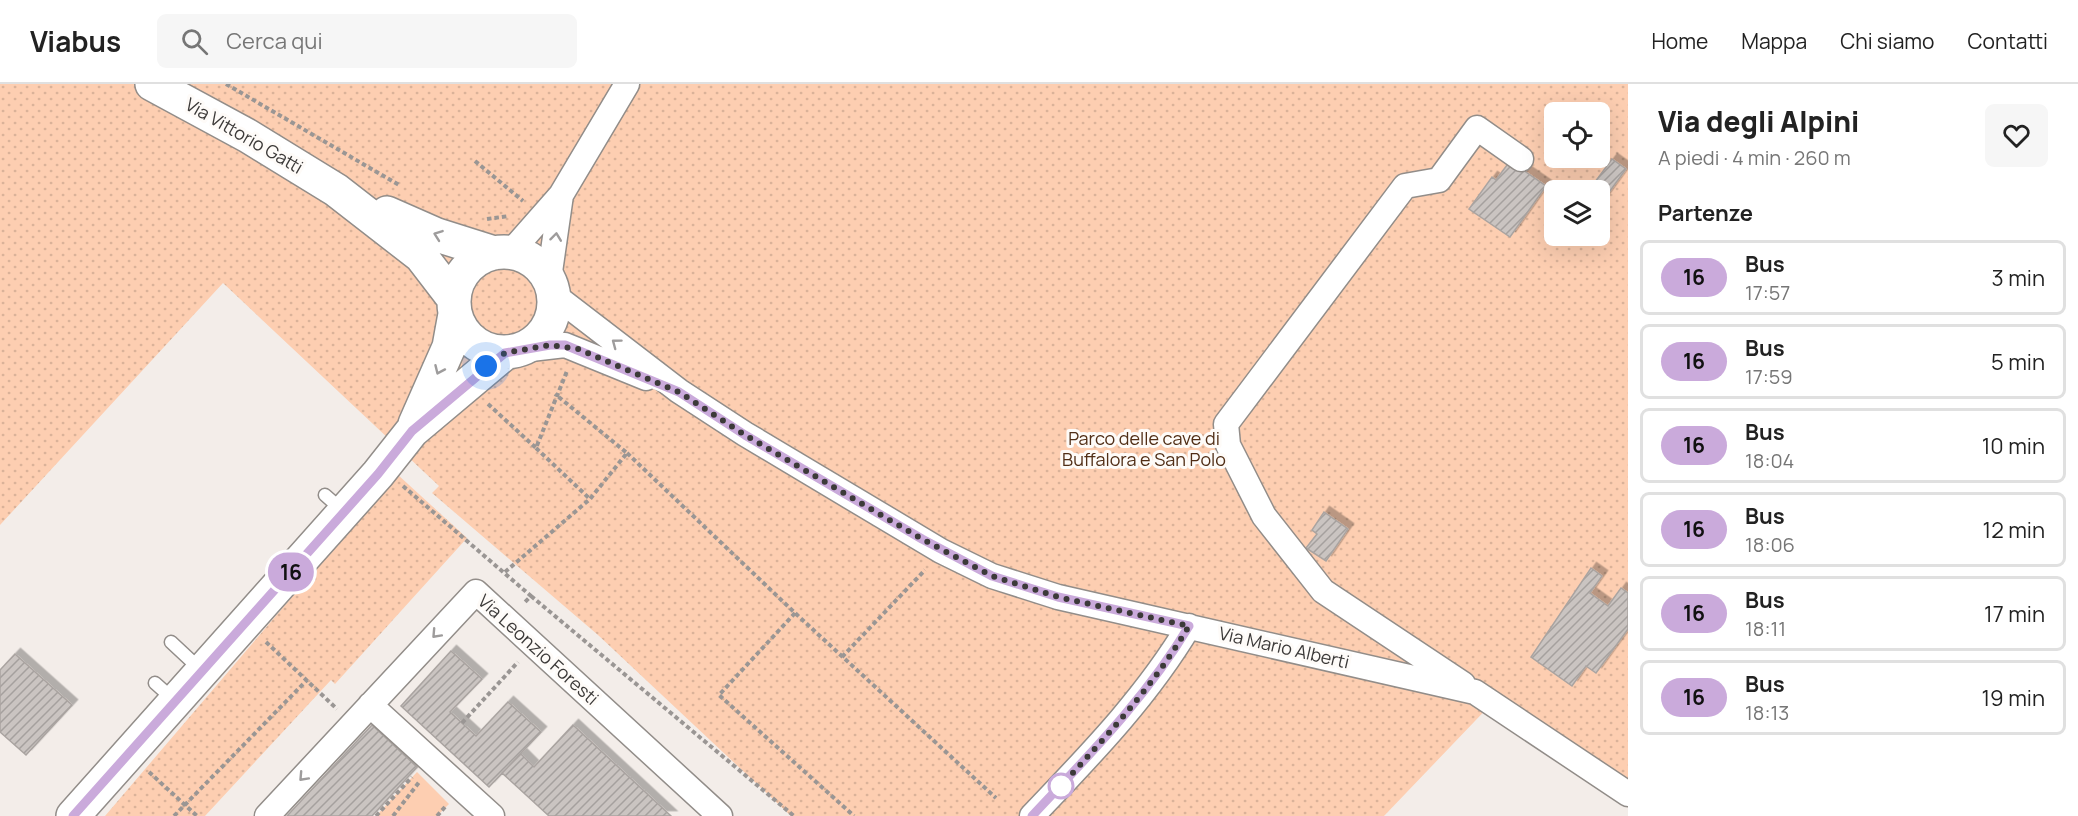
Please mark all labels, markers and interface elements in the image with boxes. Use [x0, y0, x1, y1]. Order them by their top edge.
search box [157, 14, 577, 68]
text: Viabus [30, 22, 121, 60]
icon: search [178, 25, 211, 58]
text: Cerca qui [226, 26, 323, 56]
text: Home [1651, 27, 1708, 55]
text: Mappa [1741, 27, 1807, 55]
text: Chi siamo [1840, 27, 1935, 55]
text: Contatti [1968, 27, 2048, 55]
street label: Via Vittorio Gatti [181, 92, 308, 179]
map controls [1544, 102, 1610, 246]
button: locate [1544, 102, 1610, 168]
text: Via degli Alpini [1658, 102, 1859, 140]
button: heart [1985, 104, 2048, 167]
text: A piedi · 4 min · 260 m [1658, 144, 1851, 171]
button: layers [1544, 180, 1610, 246]
text: Partenze [1658, 198, 1753, 228]
one-way arrow [433, 230, 444, 242]
one-way arrow [549, 233, 562, 242]
text: Bus [1745, 249, 1785, 279]
text: 16 [1683, 263, 1705, 291]
text: 3 min [1992, 263, 2045, 293]
text: 17:57 [1745, 279, 1790, 306]
text: Bus [1745, 333, 1785, 363]
one-way arrow [611, 340, 622, 351]
text: 16 [1683, 347, 1705, 375]
text: 5 min [1991, 347, 2045, 377]
your location [471, 351, 501, 381]
text: 17:59 [1745, 363, 1793, 390]
one-way arrow [434, 364, 446, 375]
text: Bus [1745, 417, 1785, 447]
park label: Parco delle cave di Buffalora e San Polo [1062, 426, 1226, 471]
text: 16 [1683, 431, 1705, 459]
text: 10 min [1982, 431, 2045, 461]
text: 18:04 [1745, 447, 1794, 474]
text: Bus [1745, 501, 1785, 531]
text: 16 [1683, 515, 1705, 543]
text: 12 min [1983, 515, 2045, 545]
text: 18:06 [1745, 531, 1795, 558]
line badge: 16 [264, 552, 318, 592]
text: 16 [280, 558, 302, 586]
text: Bus [1745, 585, 1785, 615]
street label: Via Leonzio Foresti [473, 589, 604, 710]
text: 16 [1683, 599, 1705, 627]
text: 17 min [1984, 599, 2045, 629]
text: 18:11 [1745, 615, 1786, 642]
street label: Via Mario Alberti [1217, 620, 1352, 674]
one-way arrow [432, 628, 443, 638]
text: Bus [1745, 669, 1785, 699]
text: 16 [1683, 683, 1705, 711]
text: 19 min [1982, 683, 2045, 713]
text: 18:13 [1745, 699, 1789, 726]
one-way arrow [299, 770, 310, 781]
unlabelled marker [1048, 773, 1074, 799]

